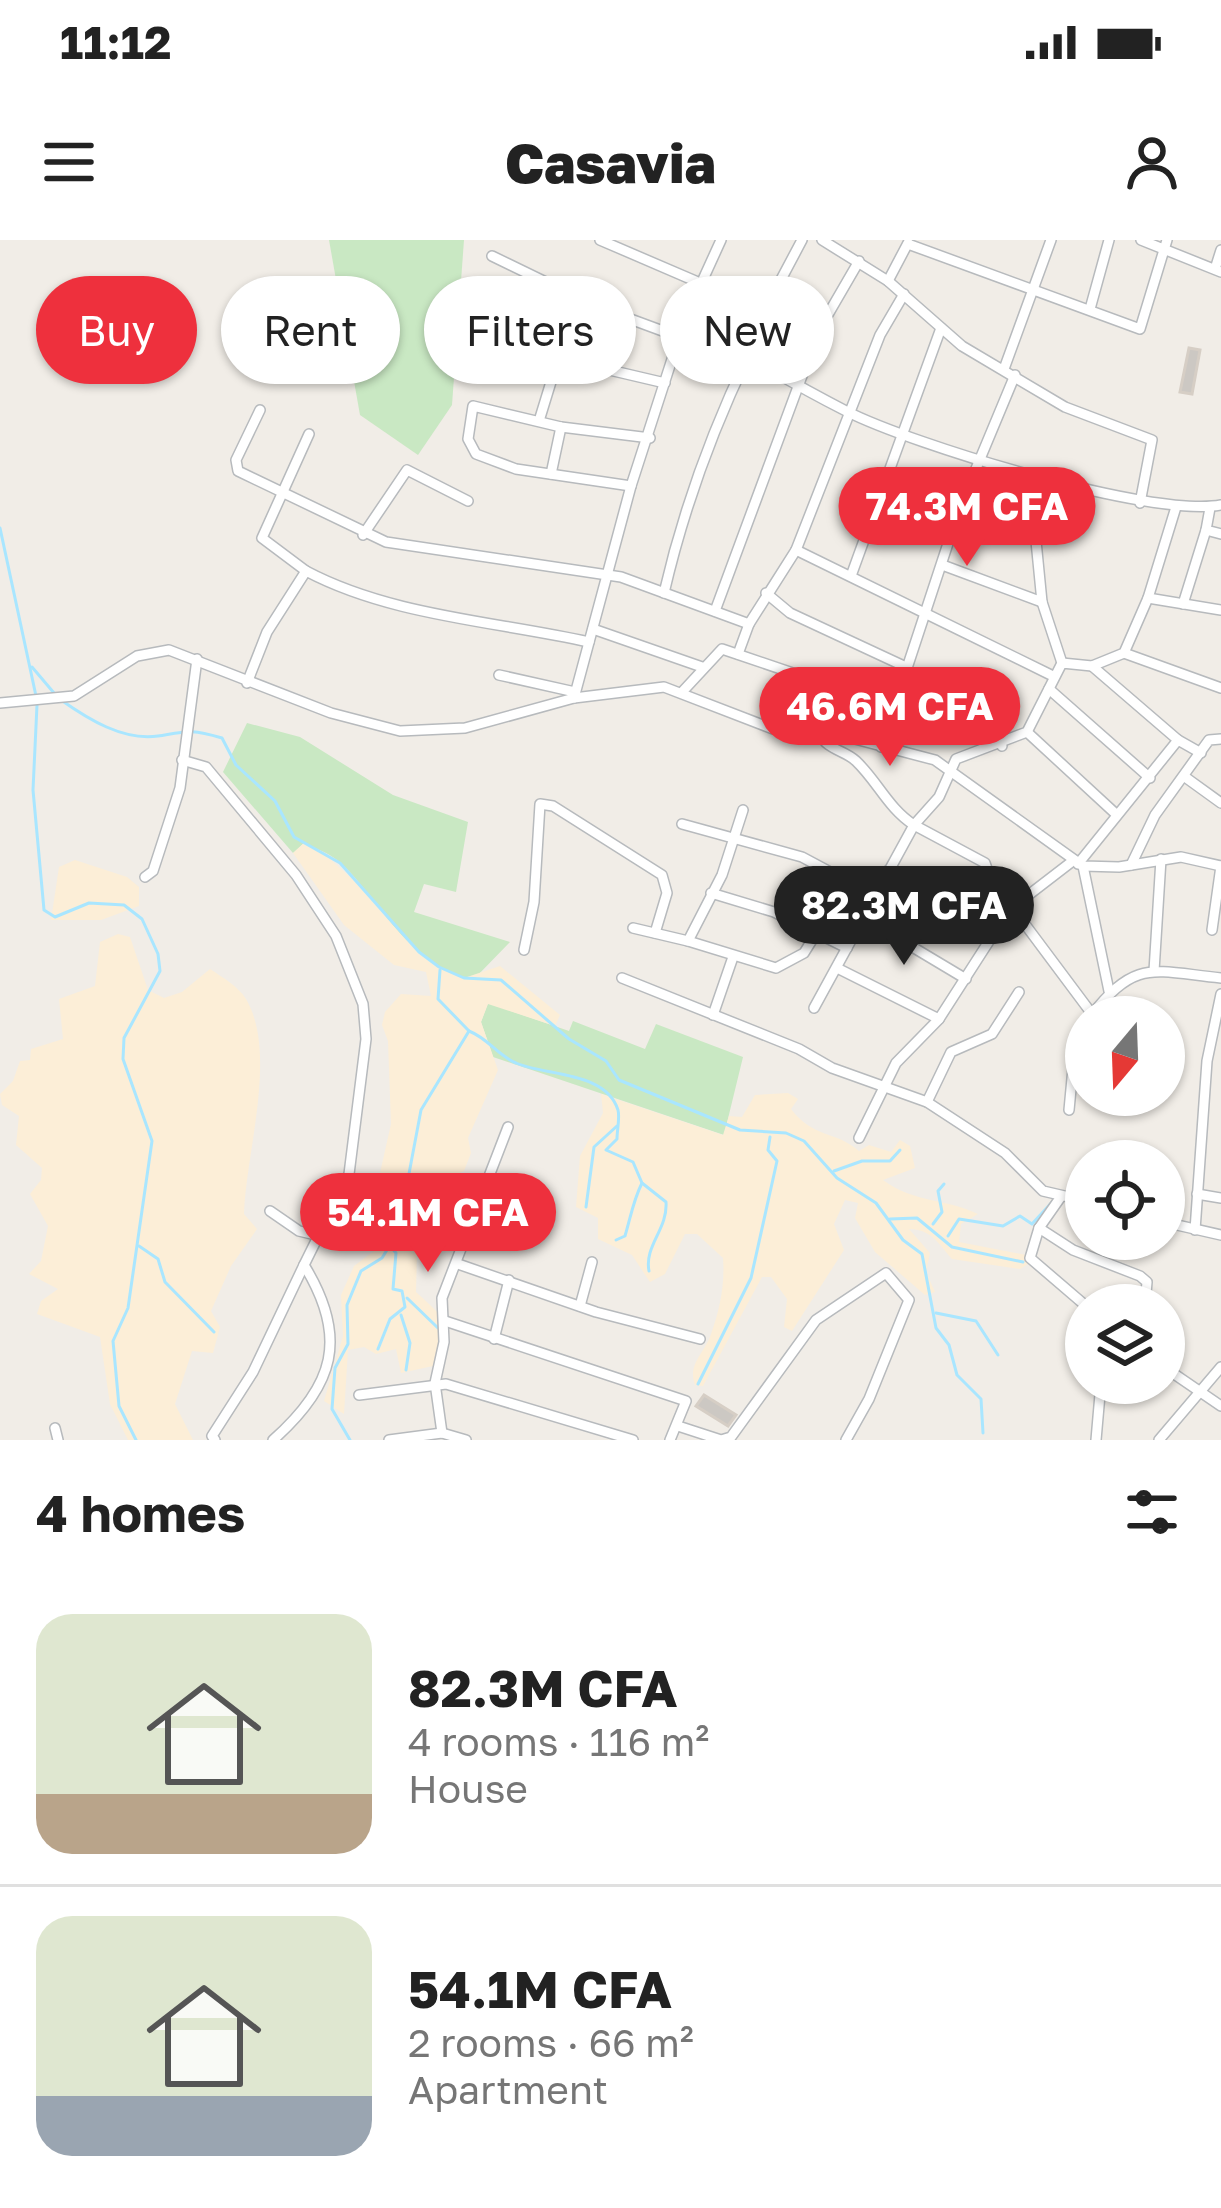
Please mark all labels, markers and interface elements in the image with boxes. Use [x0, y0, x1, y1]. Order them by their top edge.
text: 11:12 [60, 15, 171, 69]
icon: menu [36, 129, 102, 195]
icon: person [1119, 129, 1185, 195]
text: Casavia [505, 130, 716, 195]
chip: Buy [36, 276, 197, 384]
chip: Rent [221, 276, 400, 384]
chip: Filters [424, 276, 636, 384]
chip: New [660, 276, 834, 384]
pin: 74.3M CFA [830, 467, 1104, 569]
text: 74.3M CFA [866, 482, 1069, 529]
pin: 46.6M CFA [753, 667, 1027, 769]
text: 46.6M CFA [786, 682, 994, 729]
pin: 82.3M CFA [767, 866, 1041, 968]
text: 82.3M CFA [801, 881, 1007, 928]
north arrow [1065, 996, 1185, 1116]
map controls [1065, 996, 1185, 1404]
button: locate [1065, 1140, 1185, 1260]
pin: 54.1M CFA [291, 1173, 565, 1275]
text: 54.1M CFA [327, 1188, 529, 1235]
button: layers [1065, 1284, 1185, 1404]
icon: filters [1119, 1479, 1185, 1545]
text: 4 homes [36, 1482, 245, 1543]
text: 82.3M CFA [408, 1657, 678, 1718]
icon: home [132, 1662, 276, 1806]
text: 4 rooms · 116 m² [408, 1718, 709, 1765]
text: House [408, 1765, 528, 1812]
text: 54.1M CFA [408, 1958, 672, 2019]
icon: home [132, 1964, 276, 2108]
text: 2 rooms · 66 m² [408, 2019, 694, 2066]
text: Apartment [408, 2066, 608, 2113]

